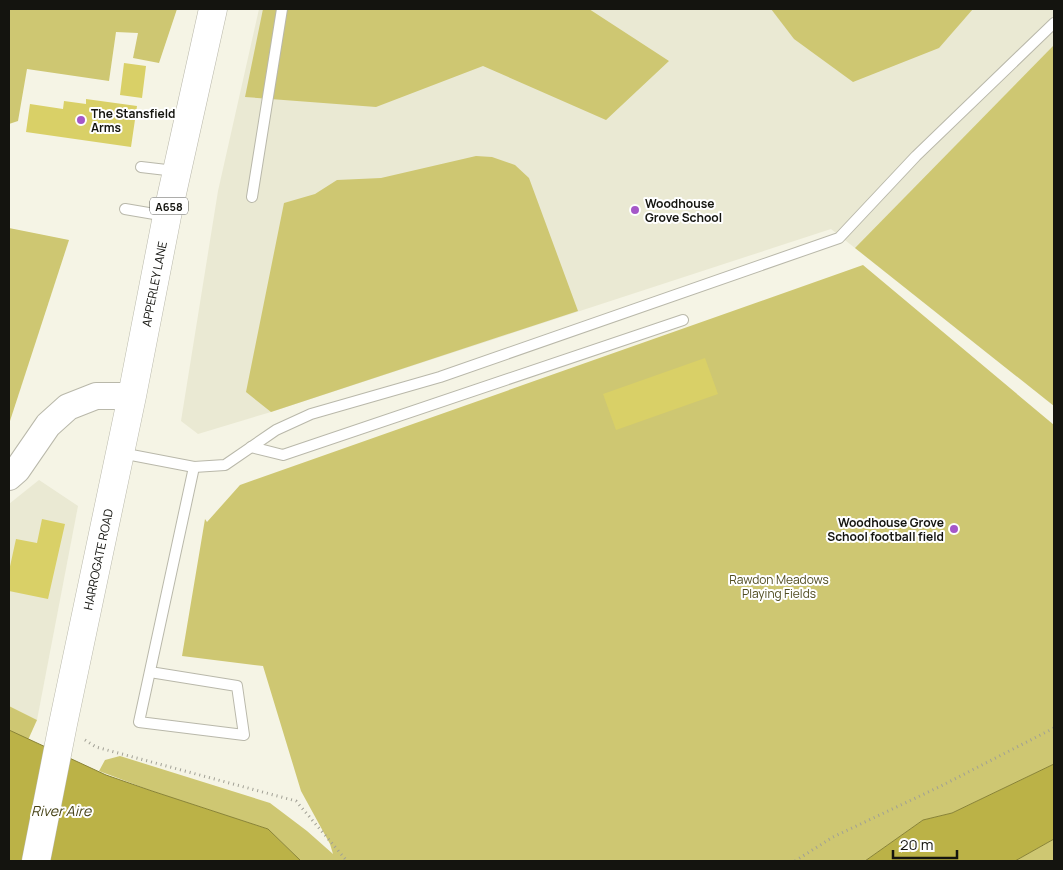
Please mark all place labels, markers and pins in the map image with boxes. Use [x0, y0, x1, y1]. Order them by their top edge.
place label: The Stansfield Arms [91, 105, 176, 136]
marker: The Stansfield Arms [75, 114, 87, 126]
place label: Woodhouse Grove School [645, 195, 722, 226]
marker: Woodhouse Grove School [629, 204, 641, 216]
place label: Woodhouse Grove School football field [827, 514, 944, 545]
marker: Woodhouse Grove School football field [948, 523, 960, 535]

